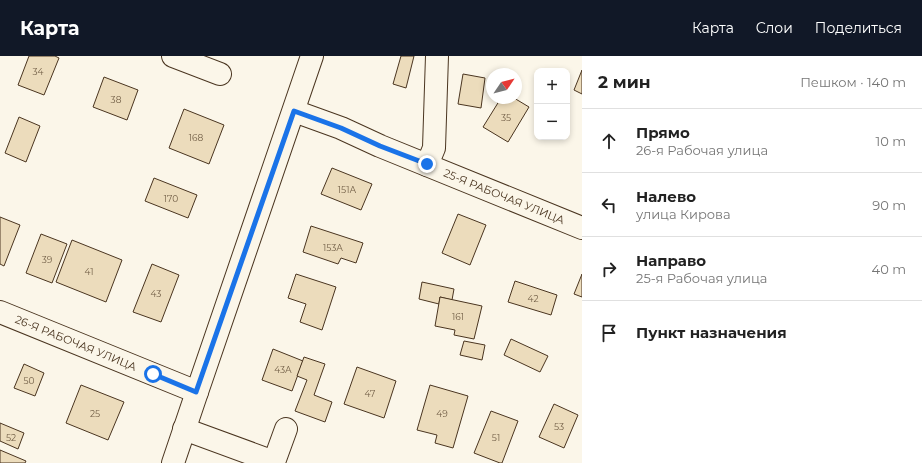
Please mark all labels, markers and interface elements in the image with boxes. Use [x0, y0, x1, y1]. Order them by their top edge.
text: Карта [20, 17, 80, 40]
text: Карта [692, 19, 734, 37]
text: Слои [756, 19, 793, 37]
text: Поделиться [815, 19, 902, 37]
house number: 34 [32, 66, 44, 77]
north arrow [486, 68, 522, 104]
map controls [534, 68, 570, 140]
button: + [534, 68, 570, 104]
text: 2 мин [598, 72, 651, 92]
text: Пешком · 140 m [800, 74, 906, 90]
house number: 38 [111, 94, 122, 105]
button: − [534, 104, 570, 140]
house number: 35 [501, 112, 511, 123]
text: Прямо [636, 123, 690, 142]
icon: ahead [598, 130, 620, 152]
house number: 168 [189, 132, 203, 143]
text: 10 m [876, 133, 906, 149]
text: 26-я Рабочая улица [636, 142, 768, 158]
route end [418, 155, 436, 173]
street label: 25-Я РАБОЧАЯ УЛИЦА [442, 166, 567, 228]
house number: 151А [338, 184, 356, 195]
text: Налево [636, 187, 696, 206]
house number: 170 [164, 193, 178, 204]
icon: left [598, 194, 620, 216]
text: 90 m [872, 197, 906, 213]
text: улица Кирова [636, 206, 731, 222]
house number: 153А [323, 242, 343, 253]
text: Направо [636, 251, 706, 270]
house number: 39 [42, 254, 53, 265]
icon: right [598, 258, 620, 280]
text: 40 m [872, 261, 906, 277]
house number: 41 [85, 266, 93, 277]
text: 25-я Рабочая улица [636, 270, 767, 286]
house number: 43 [151, 288, 161, 299]
house number: 42 [527, 293, 539, 304]
house number: 161 [452, 311, 464, 322]
street label: 26-Я РАБОЧАЯ УЛИЦА [13, 312, 139, 374]
icon: arrive [598, 322, 620, 344]
text: Пункт назначения [636, 323, 787, 342]
house number: 43А [274, 364, 292, 375]
route start [144, 365, 162, 383]
house number: 50 [23, 375, 35, 386]
house number: 47 [365, 388, 375, 399]
house number: 25 [90, 408, 100, 419]
house number: 49 [436, 408, 448, 419]
house number: 53 [554, 421, 564, 432]
house number: 52 [6, 432, 16, 443]
house number: 51 [492, 432, 500, 443]

